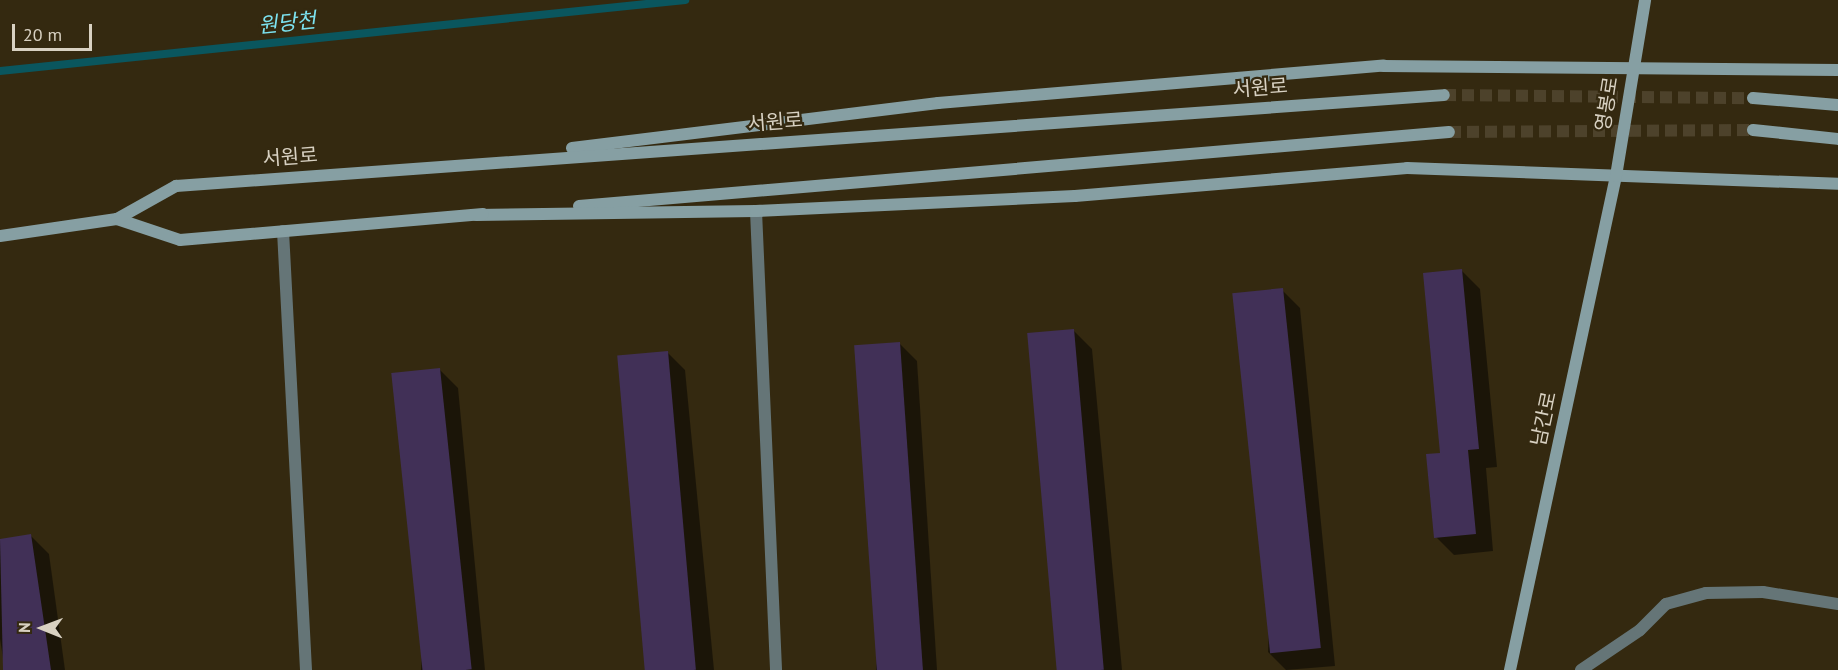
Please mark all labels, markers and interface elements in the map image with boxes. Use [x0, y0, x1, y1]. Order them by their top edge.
water label: 원당천 [257, 7, 317, 39]
scale bar [15, 12, 94, 50]
text: 20 m [23, 23, 62, 46]
street label: 서원로 [1232, 74, 1288, 102]
street label: 영봉로 [1591, 75, 1623, 133]
street label: 서원로 [747, 108, 803, 136]
street label: 서원로 [262, 143, 318, 171]
street label: 남간로 [1527, 390, 1561, 448]
north arrow [12, 598, 72, 658]
text: N [14, 622, 34, 633]

